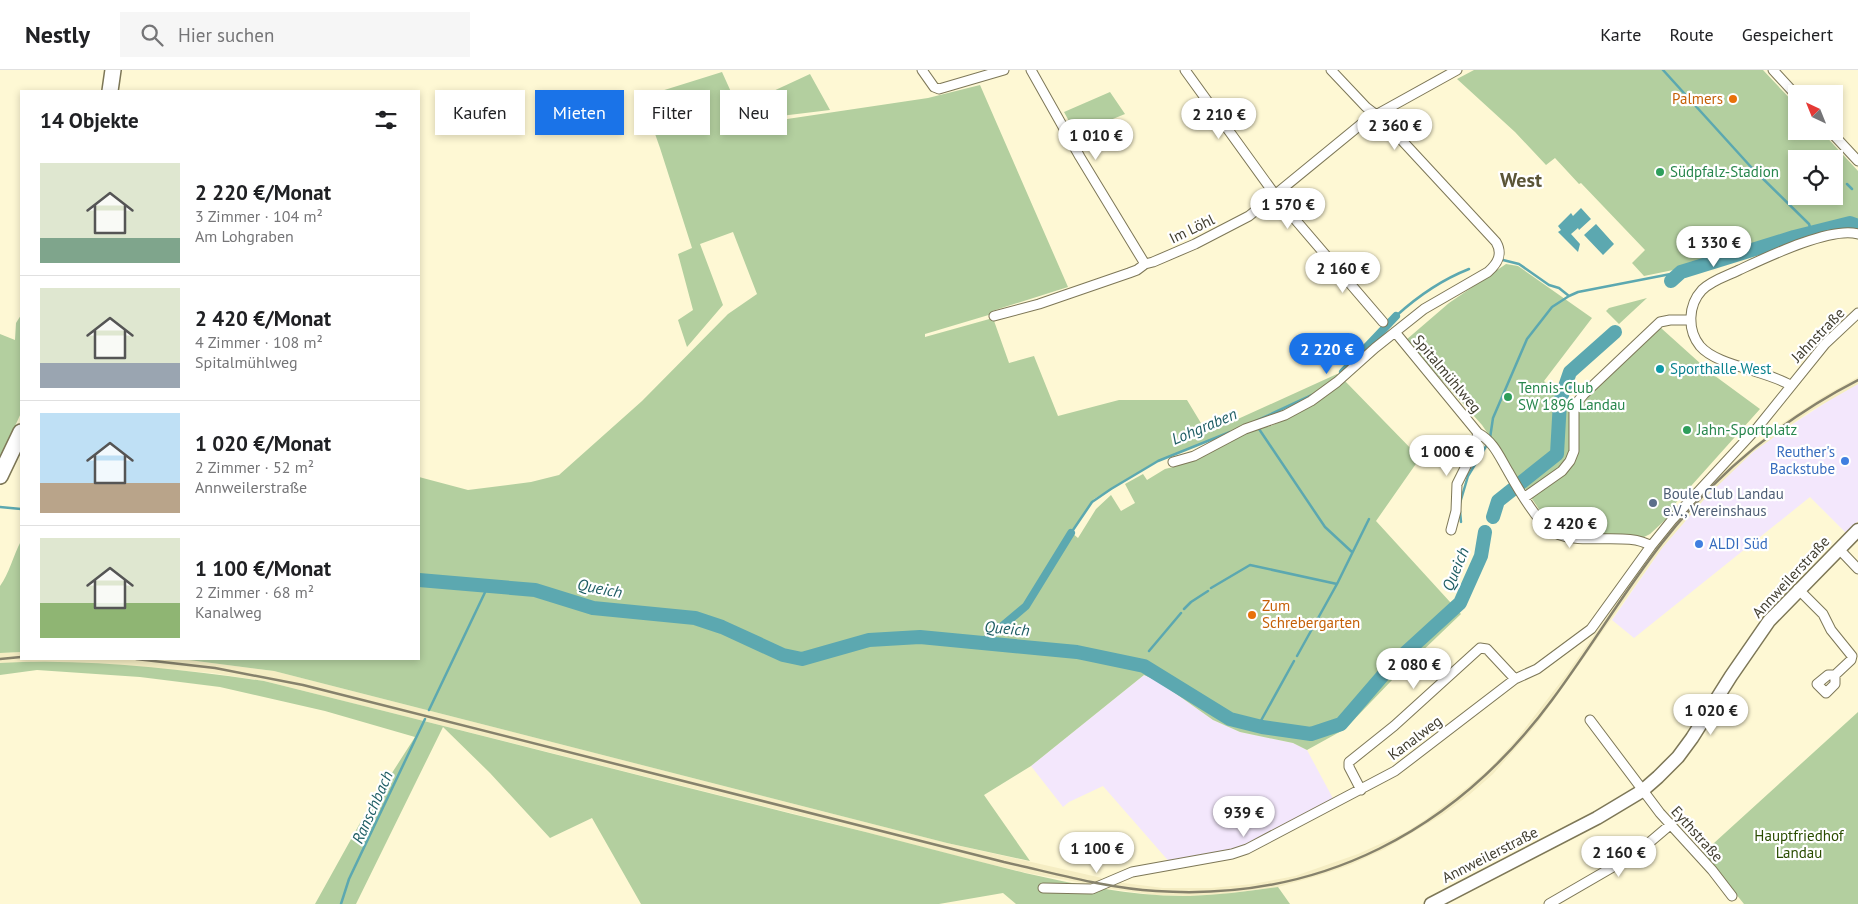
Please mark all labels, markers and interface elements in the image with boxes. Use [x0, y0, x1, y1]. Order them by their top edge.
search box [120, 12, 470, 57]
text: Nestly [25, 19, 90, 50]
icon: search [138, 21, 166, 49]
text: Hier suchen [178, 23, 274, 47]
text: Karte [1600, 23, 1641, 46]
text: Route [1669, 23, 1714, 46]
text: Gespeichert [1742, 23, 1833, 46]
north arrow [1788, 85, 1842, 140]
map controls [1788, 85, 1843, 205]
place label: Palmers [1672, 89, 1723, 108]
chip: Kaufen [435, 90, 525, 135]
chip: Mieten [535, 90, 624, 135]
chip: Filter [634, 90, 710, 135]
chip: Neu [720, 90, 787, 135]
marker: Palmers [1727, 93, 1739, 105]
pin: 2 210 € [1173, 98, 1265, 140]
text: 2 210 € [1192, 104, 1246, 124]
icon: filters [372, 106, 400, 134]
text: 14 Objekte [40, 107, 139, 134]
pin: 2 360 € [1349, 108, 1441, 151]
text: 2 360 € [1368, 115, 1422, 135]
pin: 1 010 € [1050, 118, 1142, 161]
text: 1 010 € [1069, 125, 1123, 145]
button: locate [1788, 150, 1843, 205]
place label: Südpfalz-Stadion [1670, 162, 1779, 181]
marker: Südpfalz-Stadion [1654, 166, 1666, 178]
district label: West [1500, 167, 1542, 193]
text: 2 220 €/Monat [195, 179, 331, 206]
icon: home [80, 183, 140, 243]
pin: 1 570 € [1242, 188, 1334, 230]
text: 1 570 € [1261, 194, 1315, 214]
text: 3 Zimmer · 104 m² [195, 206, 323, 226]
street label: Im Löhl [1166, 209, 1218, 248]
text: Am Lohgraben [195, 226, 294, 246]
pin: 1 330 € [1668, 226, 1760, 268]
text: 1 330 € [1687, 232, 1741, 252]
pin: 2 160 € [1297, 252, 1389, 294]
text: 2 160 € [1316, 258, 1370, 278]
street label: Jahnstraße [1786, 303, 1848, 367]
text: 2 420 €/Monat [195, 305, 331, 332]
icon: home [80, 308, 140, 368]
street label: Spitalmühlweg [1409, 331, 1486, 417]
text: 4 Zimmer · 108 m² [195, 332, 323, 352]
pin: 2 220 € [1281, 332, 1373, 375]
text: 2 220 € [1300, 339, 1354, 359]
text: Spitalmühlweg [195, 352, 298, 372]
place label: Sporthalle West [1670, 359, 1771, 378]
marker: Sporthalle West [1654, 363, 1666, 375]
place label: Tennis-Club SW 1896 Landau [1518, 378, 1625, 414]
marker: Tennis-Club SW 1896 Landau [1502, 391, 1514, 403]
water label: Lohgraben [1168, 403, 1240, 449]
place label: Jahn-Sportplatz [1696, 420, 1797, 439]
marker: Jahn-Sportplatz [1681, 424, 1693, 436]
text: 1 020 €/Monat [195, 430, 331, 457]
icon: home [80, 433, 140, 493]
pin: 1 000 € [1401, 434, 1493, 477]
text: 1 000 € [1420, 441, 1474, 461]
place label: Reuther's Backstube [1770, 442, 1835, 478]
marker: Reuther's Backstube [1839, 455, 1851, 467]
text: 2 Zimmer · 52 m² [195, 457, 314, 477]
text: Annweilerstraße [195, 477, 307, 497]
place label: Boule Club Landau e.V., Vereinshaus [1663, 484, 1784, 520]
marker: Boule Club Landau e.V., Vereinshaus [1647, 497, 1659, 509]
pin: 2 420 € [1524, 506, 1616, 549]
text: 2 420 € [1543, 513, 1597, 533]
street label: Annweilerstraße [1748, 532, 1833, 622]
place label: ALDI Süd [1709, 534, 1768, 553]
marker: ALDI Süd [1693, 538, 1705, 550]
water label: Queich [1437, 544, 1473, 594]
text: 1 100 €/Monat [195, 555, 331, 582]
icon: home [80, 558, 140, 618]
water label: Queich [576, 574, 624, 602]
text: 2 Zimmer · 68 m² [195, 582, 314, 602]
place label: Zum Schrebergarten [1262, 596, 1360, 632]
text: Kanalweg [195, 602, 262, 622]
marker: Zum Schrebergarten [1246, 609, 1258, 621]
water label: Queich [984, 616, 1030, 640]
pin: 2 080 € [1368, 648, 1460, 690]
text: 2 080 € [1387, 654, 1441, 674]
pin: 1 020 € [1665, 694, 1757, 736]
text: 1 020 € [1684, 700, 1738, 720]
street label: Kanalweg [1384, 711, 1445, 764]
water label: Ranschbach [347, 768, 397, 846]
pin: 939 € [1209, 796, 1279, 838]
text: 939 € [1224, 802, 1264, 822]
street label: Eythstraße [1667, 802, 1727, 866]
street label: Annweilerstraße [1439, 822, 1541, 887]
park label: Hauptfriedhof Landau [1754, 826, 1845, 862]
pin: 1 100 € [1051, 832, 1143, 874]
pin: 2 160 € [1573, 836, 1665, 878]
text: 1 100 € [1070, 838, 1124, 858]
text: 2 160 € [1592, 842, 1646, 862]

